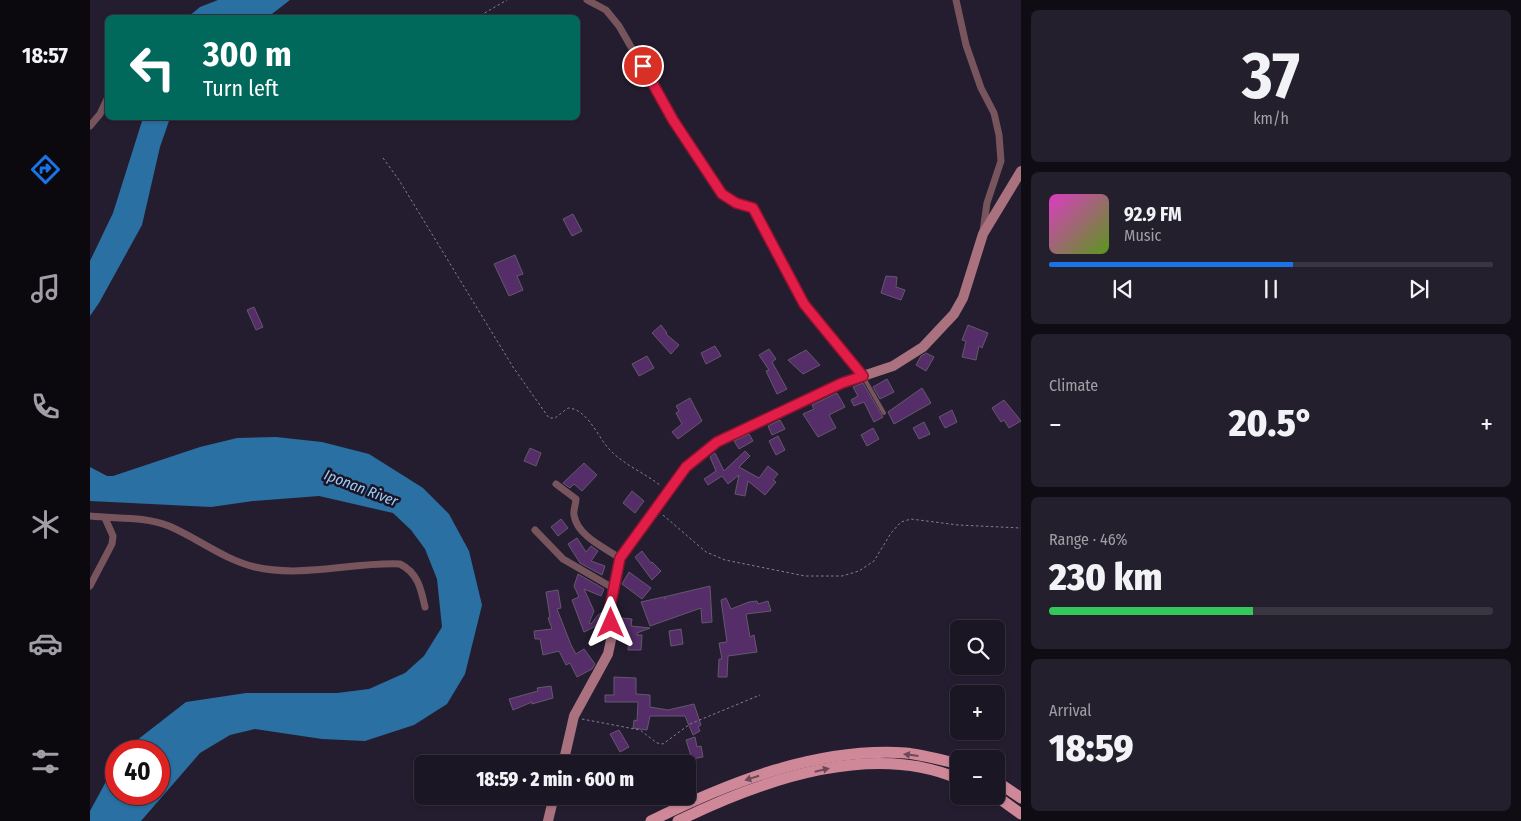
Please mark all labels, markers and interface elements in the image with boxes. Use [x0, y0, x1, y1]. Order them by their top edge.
text: 300 m [203, 33, 292, 75]
icon: left [120, 35, 185, 100]
text: 37 [1242, 37, 1300, 115]
text: 18:57 [22, 42, 68, 69]
pin [622, 45, 664, 87]
icon: arrive [629, 52, 657, 80]
text: Turn left [203, 75, 279, 102]
text: km/h [1253, 109, 1289, 128]
icon: directions [28, 152, 63, 187]
text: 92.9 FM [1124, 203, 1182, 226]
text: Music [1124, 226, 1161, 245]
icon: music [28, 271, 63, 306]
icon: previous [1109, 275, 1137, 303]
icon: pause [1257, 275, 1285, 303]
icon: next [1405, 275, 1433, 303]
text: Climate [1049, 376, 1098, 395]
icon: phone [28, 389, 63, 424]
text: 20.5° [1229, 400, 1313, 446]
text: − [1049, 408, 1062, 441]
text: + [1480, 408, 1493, 441]
water label: Iponan River [322, 466, 401, 511]
icon: climate [28, 507, 63, 542]
text: Range · 46% [1049, 530, 1128, 549]
text: 230 km [1049, 554, 1163, 600]
position arrow [584, 596, 636, 648]
map controls [950, 620, 1005, 805]
button: search [950, 620, 1005, 675]
icon: car [28, 626, 63, 661]
button: + [950, 685, 1005, 740]
text: Arrival [1049, 701, 1091, 720]
text: 18:59 [1049, 725, 1134, 771]
speed limit sign: 40 [105, 740, 170, 805]
icon: filters [28, 744, 63, 779]
one-way arrow [903, 750, 919, 758]
button: − [950, 750, 1005, 805]
one-way arrow [814, 766, 830, 774]
text: 18:59 · 2 min · 600 m [476, 768, 634, 791]
one-way arrow [744, 775, 759, 783]

